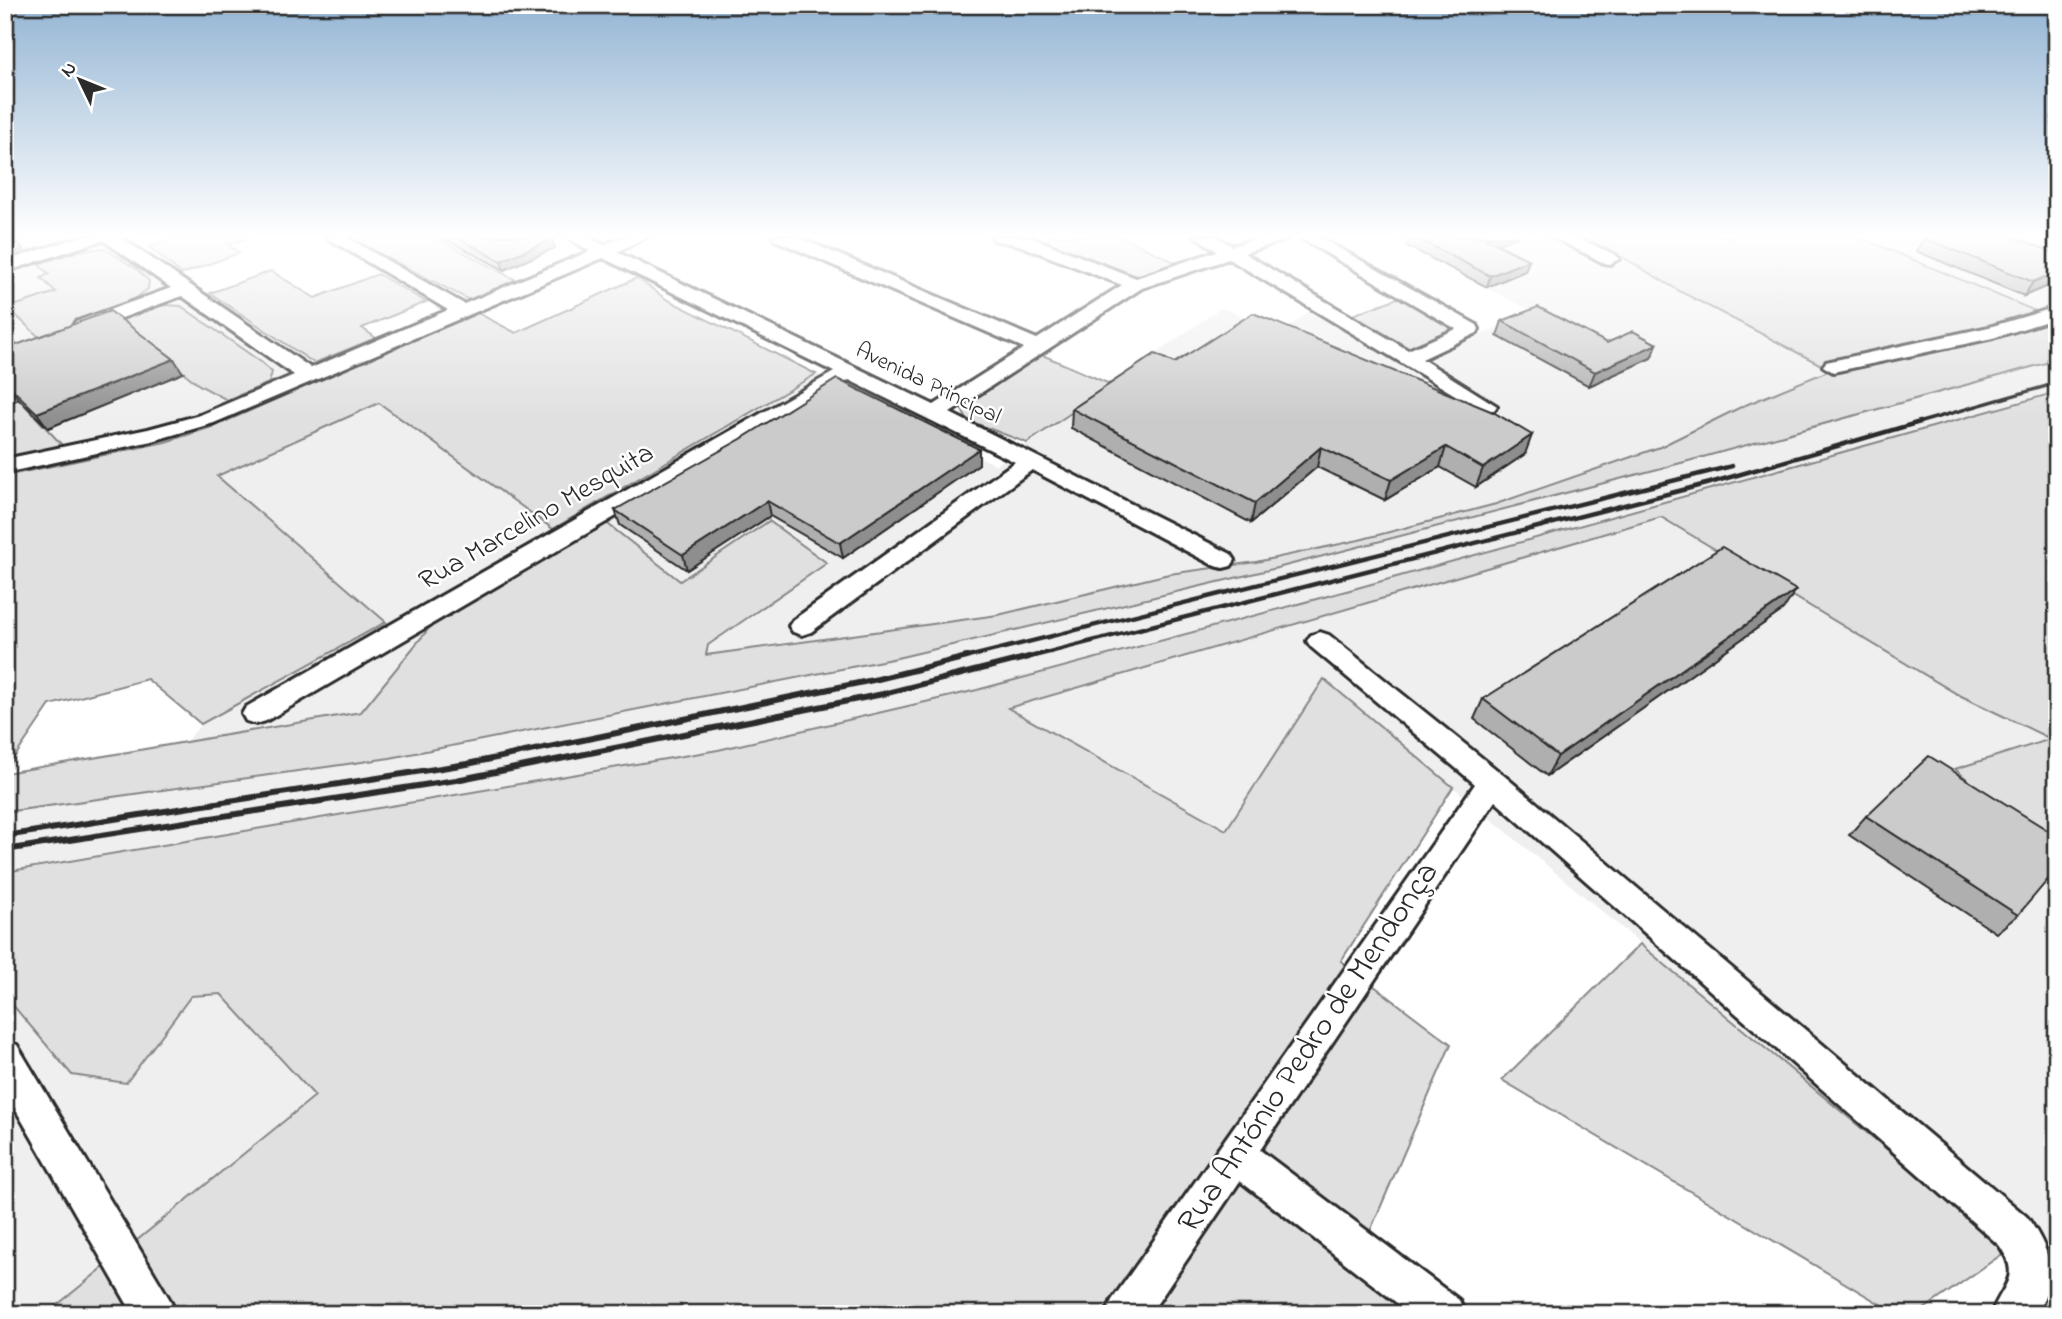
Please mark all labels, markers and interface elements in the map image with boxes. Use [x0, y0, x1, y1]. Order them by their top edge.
north arrow [46, 46, 116, 116]
text: N [55, 56, 84, 84]
street label: Avenida Principal [850, 334, 1006, 434]
street label: Rua Marcelino Mesquita [412, 434, 662, 602]
street label: Rua António Pedro de Mendonça [1166, 853, 1452, 1243]

